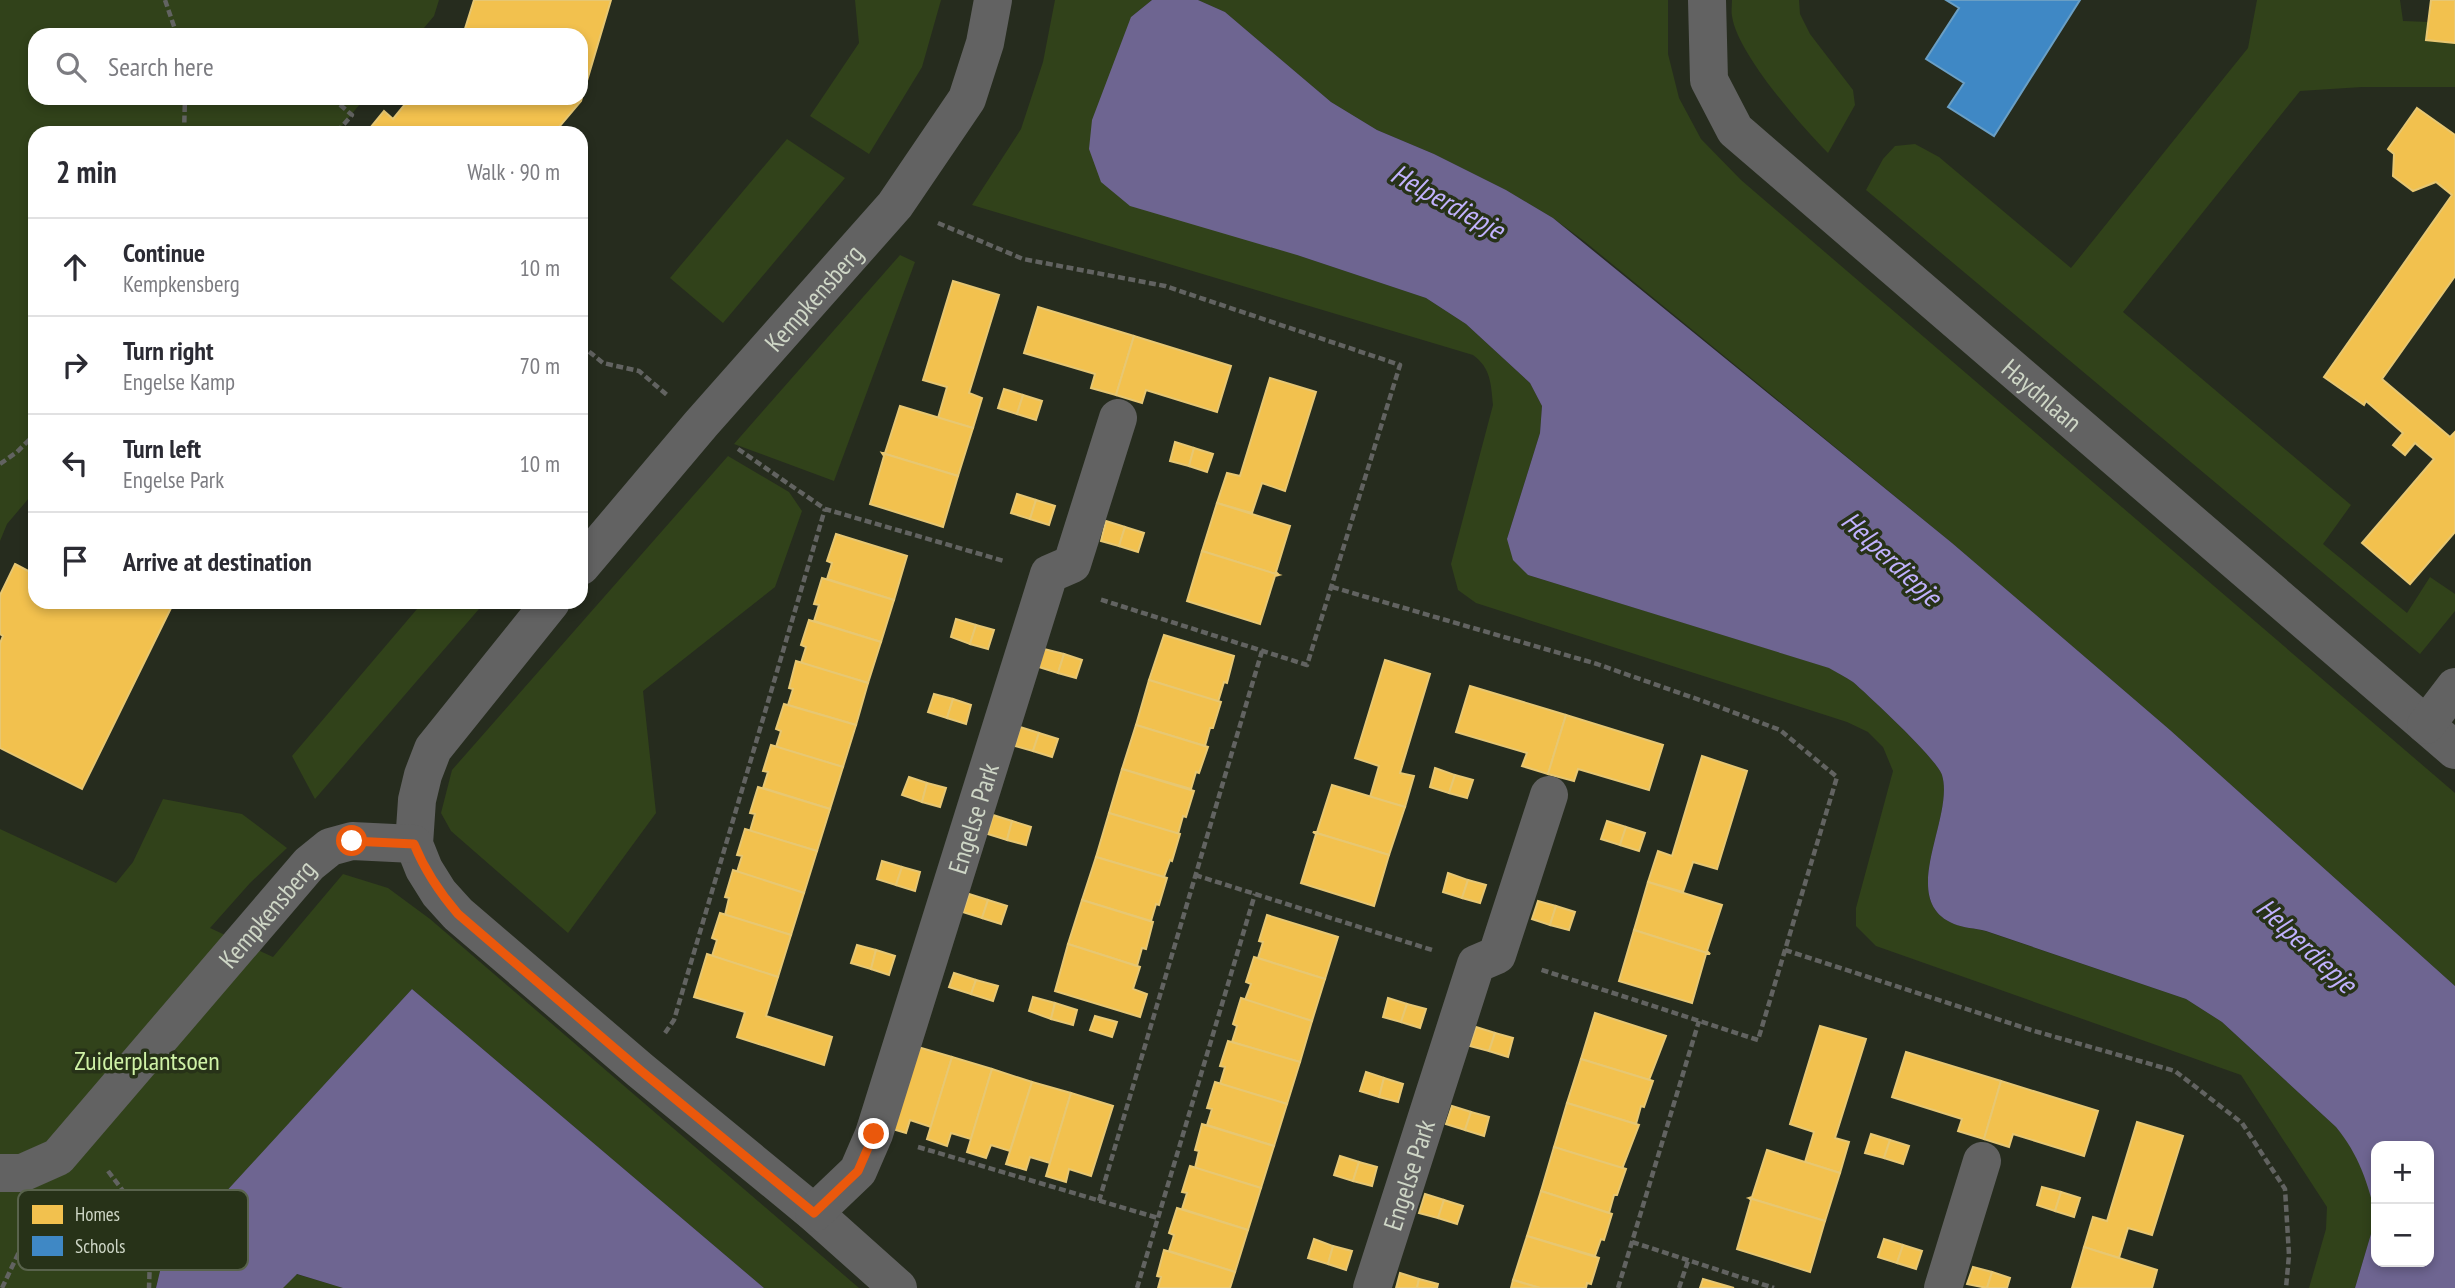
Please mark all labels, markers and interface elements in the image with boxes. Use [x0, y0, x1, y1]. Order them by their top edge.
search box [28, 28, 588, 105]
icon: search [52, 48, 90, 86]
text: Search here [108, 50, 214, 83]
text: 2 min [56, 152, 117, 191]
water label: Helperdiepje [1385, 155, 1513, 248]
text: Walk · 90 m [467, 157, 560, 186]
text: Continue [123, 236, 205, 269]
street label: Kempkensberg [757, 237, 869, 358]
icon: ahead [56, 248, 94, 286]
text: 10 m [519, 253, 560, 282]
text: Kempkensberg [123, 269, 240, 298]
text: Turn right [123, 334, 214, 367]
icon: right [56, 346, 94, 384]
text: 70 m [519, 351, 560, 380]
street label: Haydnlaan [1996, 351, 2089, 438]
text: Engelse Kamp [123, 367, 235, 396]
text: Turn left [123, 432, 201, 465]
icon: left [56, 444, 94, 482]
text: 10 m [519, 449, 560, 478]
text: Engelse Park [123, 465, 224, 494]
water label: Helperdiepje [1834, 502, 1952, 615]
icon: arrive [56, 542, 94, 580]
text: Arrive at destination [123, 545, 312, 578]
street label: Engelse Park [940, 759, 1005, 878]
route start [336, 825, 367, 856]
street label: Kempkensberg [211, 853, 322, 974]
water label: Helperdiepje [2249, 889, 2367, 1002]
park label: Zuiderplantsoen [74, 1044, 220, 1077]
street label: Engelse Park [1375, 1115, 1442, 1234]
route end [858, 1118, 889, 1149]
map controls [2371, 1141, 2434, 1267]
button: + [2371, 1141, 2434, 1204]
legend [18, 1190, 248, 1270]
text: Homes [75, 1202, 120, 1226]
button: − [2371, 1204, 2434, 1267]
text: Schools [75, 1234, 126, 1258]

